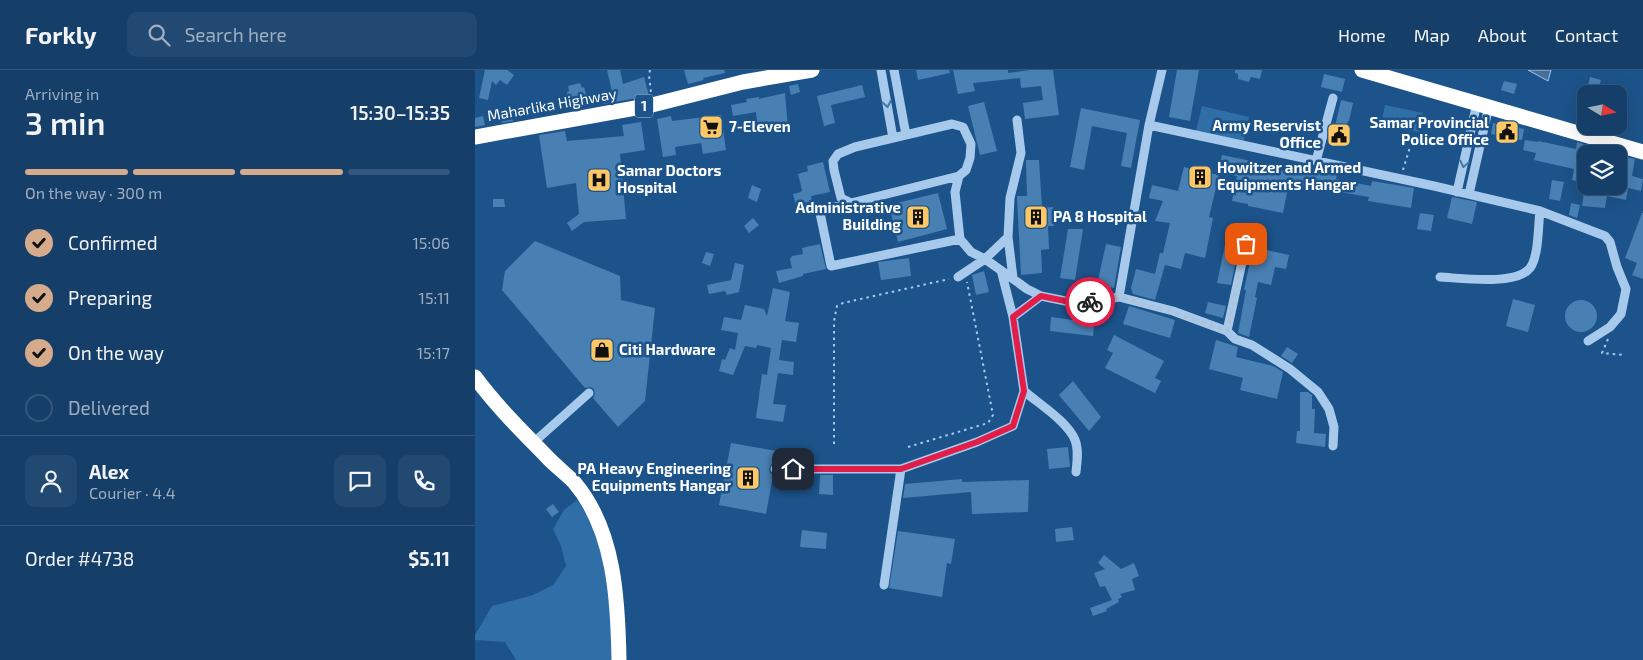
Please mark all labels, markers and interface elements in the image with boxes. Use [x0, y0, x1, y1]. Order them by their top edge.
search box [127, 12, 477, 57]
text: Forkly [25, 20, 97, 49]
icon: search [145, 21, 173, 49]
text: Search here [185, 23, 287, 46]
text: Home [1338, 24, 1386, 46]
text: Map [1414, 24, 1450, 46]
text: About [1478, 24, 1527, 46]
text: Contact [1555, 24, 1618, 46]
text: Arriving in [25, 84, 99, 103]
street label: Maharlika Highway [486, 84, 618, 124]
north arrow [1577, 85, 1627, 135]
map controls [1577, 85, 1627, 195]
road number: 1 [635, 94, 653, 118]
one-way arrow [882, 100, 892, 108]
text: 15:30–15:35 [350, 101, 450, 124]
text: 3 min [25, 103, 106, 141]
place label: Samar Provincial Police Office [1369, 113, 1489, 148]
supermarket icon: 7-Eleven [698, 114, 724, 140]
place label: Army Reservist Office [1213, 116, 1321, 151]
place label: 7-Eleven [729, 117, 791, 135]
public building icon: Samar Provincial Police Office [1494, 119, 1520, 145]
public building icon: Army Reservist Office [1326, 122, 1352, 148]
button: layers [1577, 145, 1627, 195]
place label: Howitzer and Armed Equipments Hangar [1217, 158, 1361, 193]
one-way arrow [1459, 160, 1470, 169]
place label: Samar Doctors Hospital [617, 161, 722, 196]
building icon: Howitzer and Armed Equipments Hangar [1187, 164, 1213, 190]
hospital icon: Samar Doctors Hospital [586, 167, 612, 193]
text: On the way · 300 m [25, 183, 162, 202]
place label: Administrative Building [796, 198, 901, 233]
building icon: Administrative Building [905, 204, 931, 230]
building icon: PA 8 Hospital [1023, 204, 1049, 230]
place label: PA 8 Hospital [1053, 207, 1147, 225]
pin [1225, 223, 1267, 265]
icon: check [25, 229, 53, 257]
icon: bag [1232, 230, 1260, 258]
text: Confirmed [68, 231, 158, 254]
text: 15:06 [412, 233, 450, 252]
courier [1065, 277, 1115, 327]
icon: check [25, 284, 53, 312]
text: Preparing [68, 286, 152, 309]
text: 15:11 [419, 288, 450, 307]
icon: bike [1076, 288, 1104, 316]
shop icon: Citi Hardware [589, 337, 615, 363]
icon: check [25, 339, 53, 367]
place label: Citi Hardware [619, 340, 716, 358]
text: On the way [68, 341, 164, 364]
text: 15:17 [417, 343, 450, 362]
text: Delivered [68, 396, 150, 419]
pin [772, 448, 814, 490]
button: person [25, 455, 77, 507]
button: chat [334, 455, 386, 507]
button: phone [398, 455, 450, 507]
icon: home [779, 455, 807, 483]
place label: PA Heavy Engineering Equipments Hangar [578, 459, 732, 494]
text: Alex [89, 460, 129, 483]
building icon: PA Heavy Engineering Equipments Hangar [735, 465, 761, 491]
text: Courier · 4.4 [89, 483, 176, 502]
text: Order #4738 [25, 547, 134, 570]
text: $5.11 [408, 547, 450, 570]

